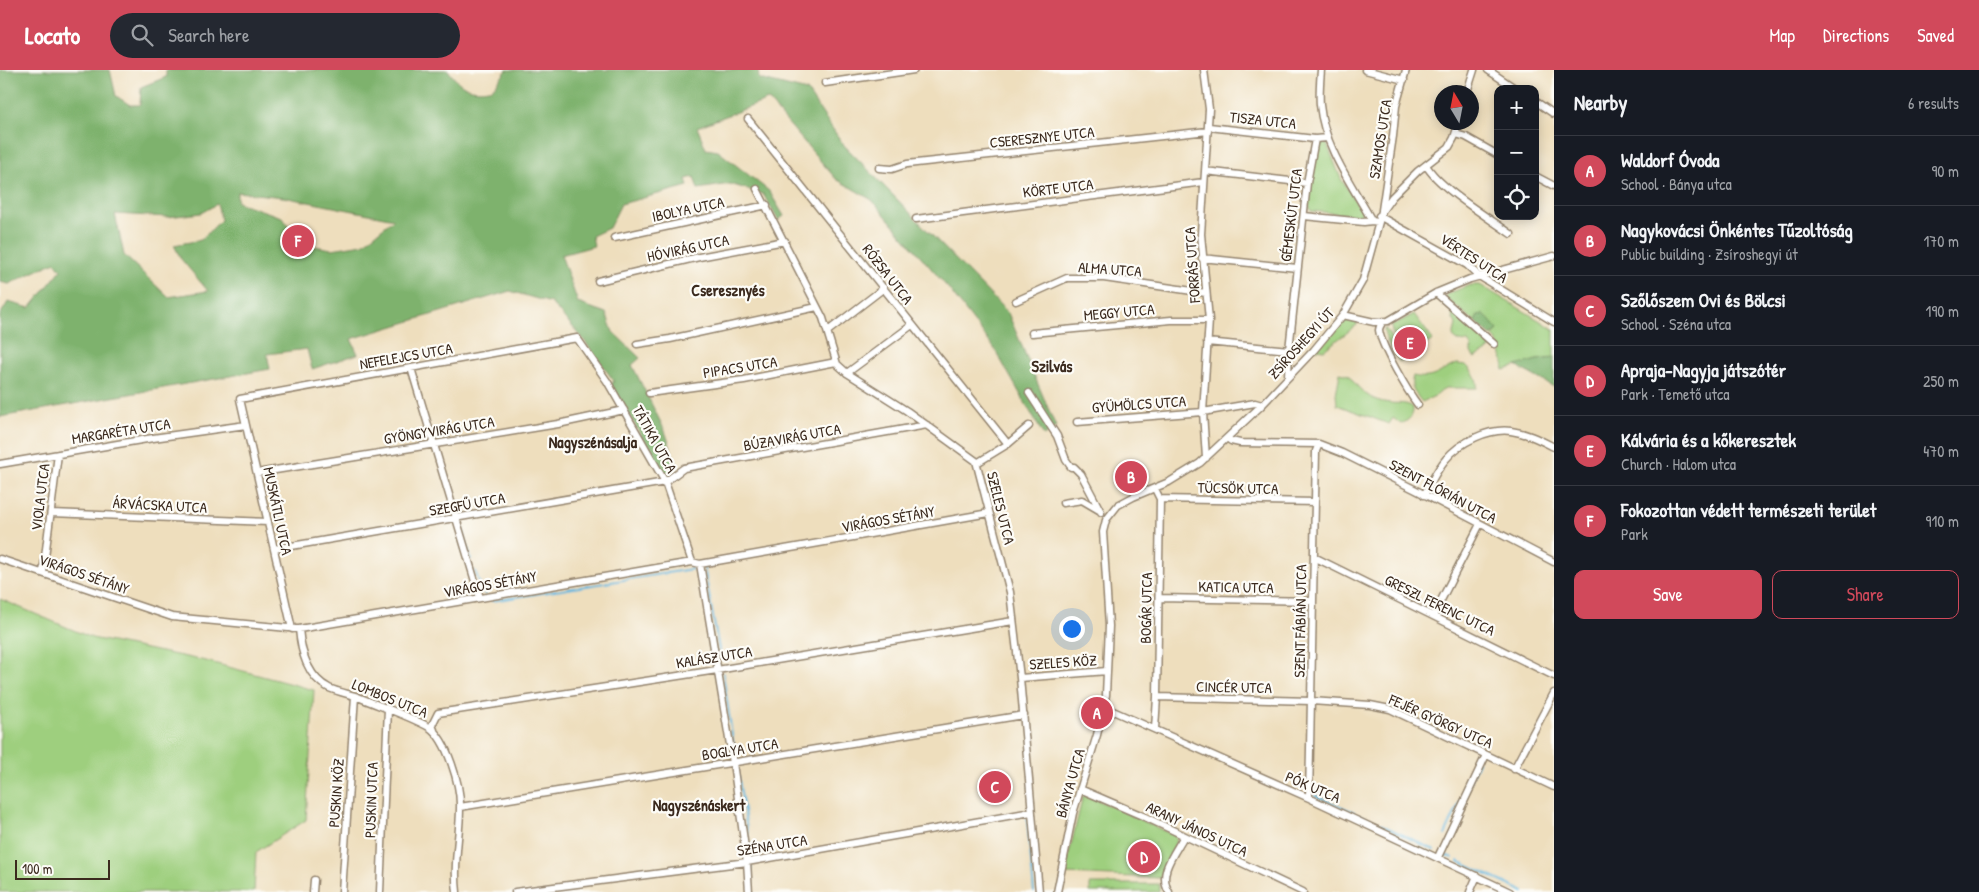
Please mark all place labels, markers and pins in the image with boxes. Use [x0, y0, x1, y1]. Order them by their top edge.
pin: F [282, 222, 314, 260]
pin: E [1394, 324, 1426, 362]
pin: B [1115, 458, 1147, 496]
pin: A [1081, 694, 1113, 732]
pin: C [979, 768, 1011, 806]
pin: D [1128, 838, 1160, 876]

